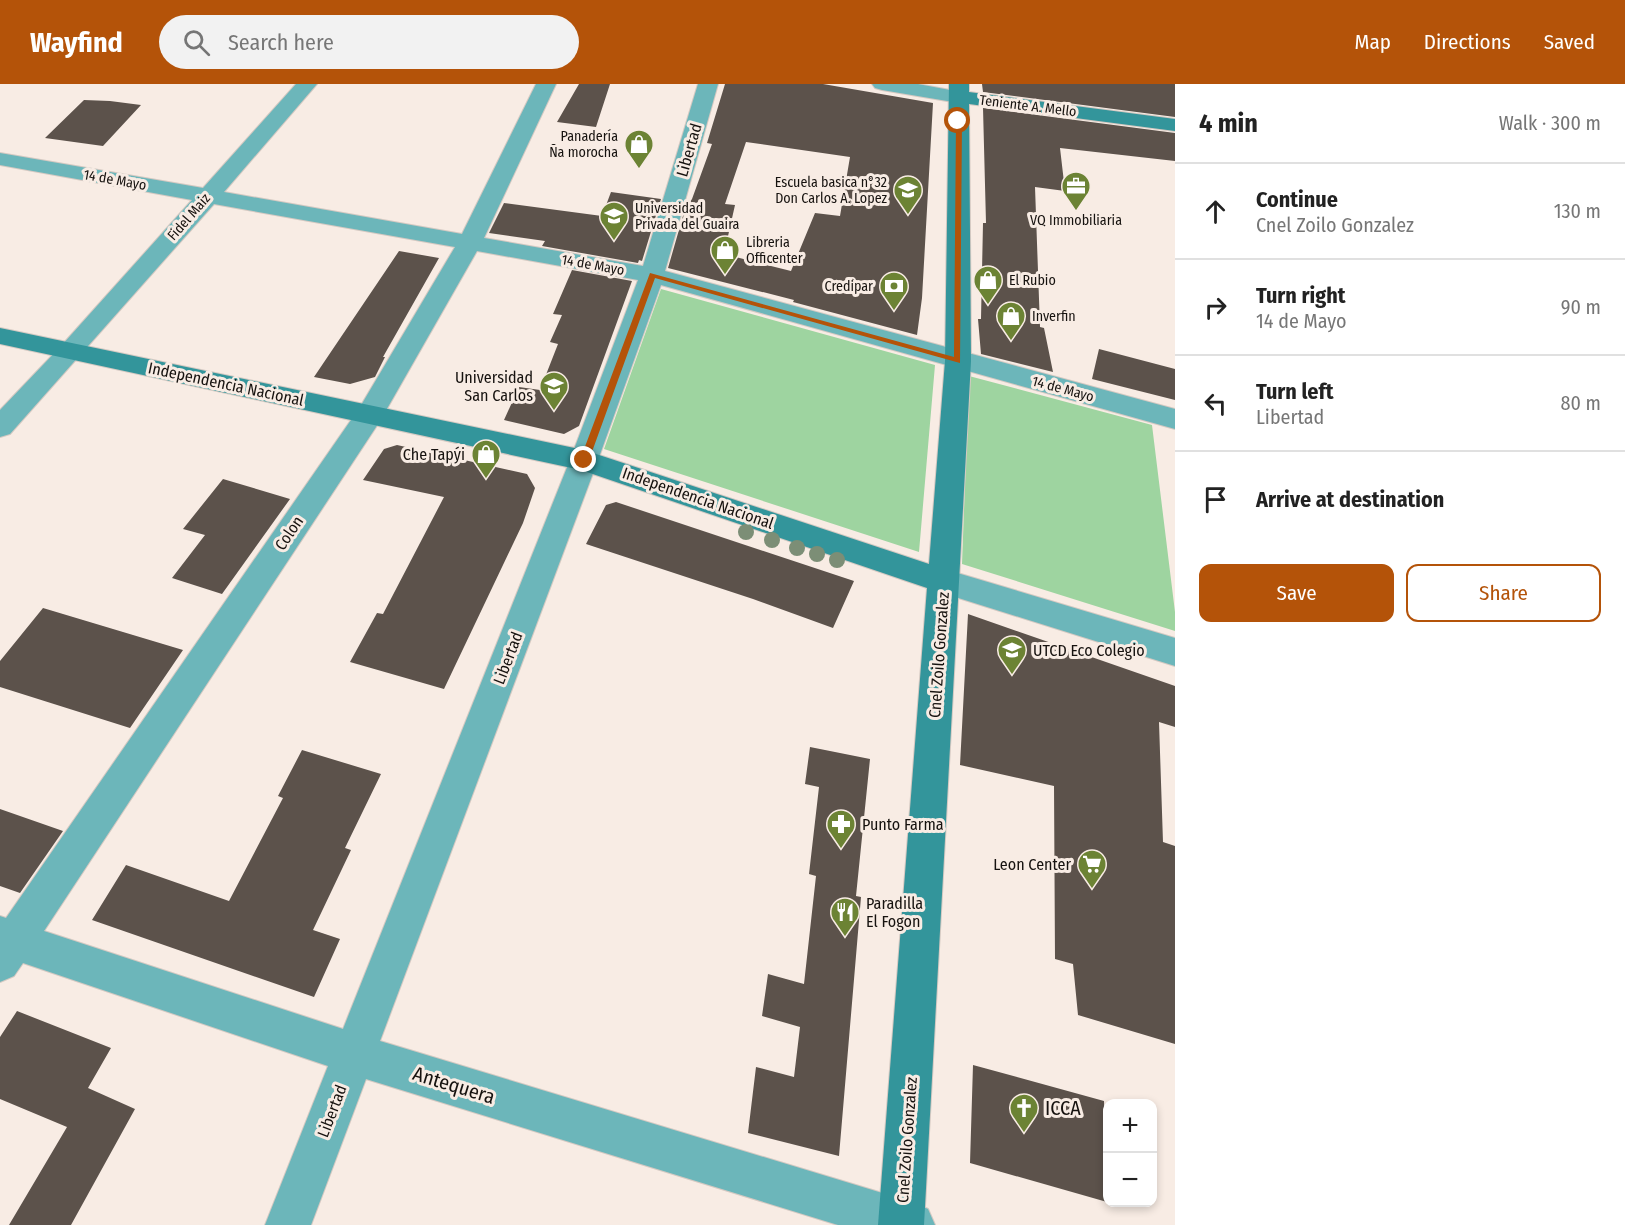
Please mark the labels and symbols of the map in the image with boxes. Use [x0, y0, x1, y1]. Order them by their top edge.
street label: Teniente A. Mello [979, 92, 1077, 120]
route start [944, 107, 970, 133]
street label: Libertad [672, 121, 706, 179]
place label: Panadería Ña morocha [549, 128, 618, 161]
shop icon: Panadería Ña morocha [623, 128, 655, 170]
street label: 14 de Mayo [82, 166, 148, 194]
office icon: VQ Immobiliaria [1060, 170, 1092, 212]
place label: Escuela basica n°32 Don Carlos A. Lopez [775, 174, 887, 207]
school or university icon: Escuela basica n°32 Don Carlos A. Lopez [892, 174, 924, 216]
street label: Fidel Maiz [164, 190, 214, 244]
school or university icon: Universidad Privada del Guaira [598, 200, 630, 242]
place label: Universidad Privada del Guaira [635, 200, 740, 233]
place label: VQ Immobiliaria [1030, 212, 1122, 229]
shop icon: Libreria Officenter [709, 234, 741, 276]
place label: Libreria Officenter [746, 234, 803, 267]
street label: 14 de Mayo [560, 251, 626, 279]
shop icon: El Rubio [972, 264, 1004, 306]
bank icon: Credipar [878, 270, 910, 312]
place label: El Rubio [1009, 272, 1056, 289]
place label: Credipar [825, 278, 873, 295]
shop icon: Inverfin [995, 300, 1027, 342]
place label: Inverfin [1032, 308, 1076, 325]
street label: Independencia Nacional [146, 358, 306, 410]
place label: Universidad San Carlos [455, 368, 533, 405]
school or university icon: Universidad San Carlos [538, 370, 570, 412]
street label: 14 de Mayo [1030, 373, 1096, 405]
shop icon: Che Tapýi [470, 438, 502, 480]
place label: Che Tapýi [403, 445, 465, 464]
route end [570, 446, 596, 472]
street label: Independencia Nacional [620, 463, 776, 533]
street label: Colon [271, 512, 307, 554]
street label: Cnel Zoilo Gonzalez [925, 591, 953, 719]
street label: Libertad [489, 629, 527, 687]
school or university icon: UTCD Eco Colegio [996, 634, 1028, 676]
place label: UTCD Eco Colegio [1033, 641, 1145, 660]
pharmacy icon: Punto Farma [825, 808, 857, 850]
place label: Punto Farma [862, 815, 944, 834]
supermarket icon: Leon Center [1076, 848, 1108, 890]
place label: Leon Center [993, 855, 1071, 874]
place label: Paradilla El Fogon [866, 894, 923, 931]
restaurant icon: Paradilla El Fogon [829, 896, 861, 938]
street label: Antequera [410, 1061, 498, 1109]
street label: Cnel Zoilo Gonzalez [893, 1076, 921, 1204]
street label: Libertad [313, 1082, 351, 1140]
church icon: ICCA [1008, 1092, 1040, 1134]
place label: ICCA [1045, 1096, 1081, 1120]

